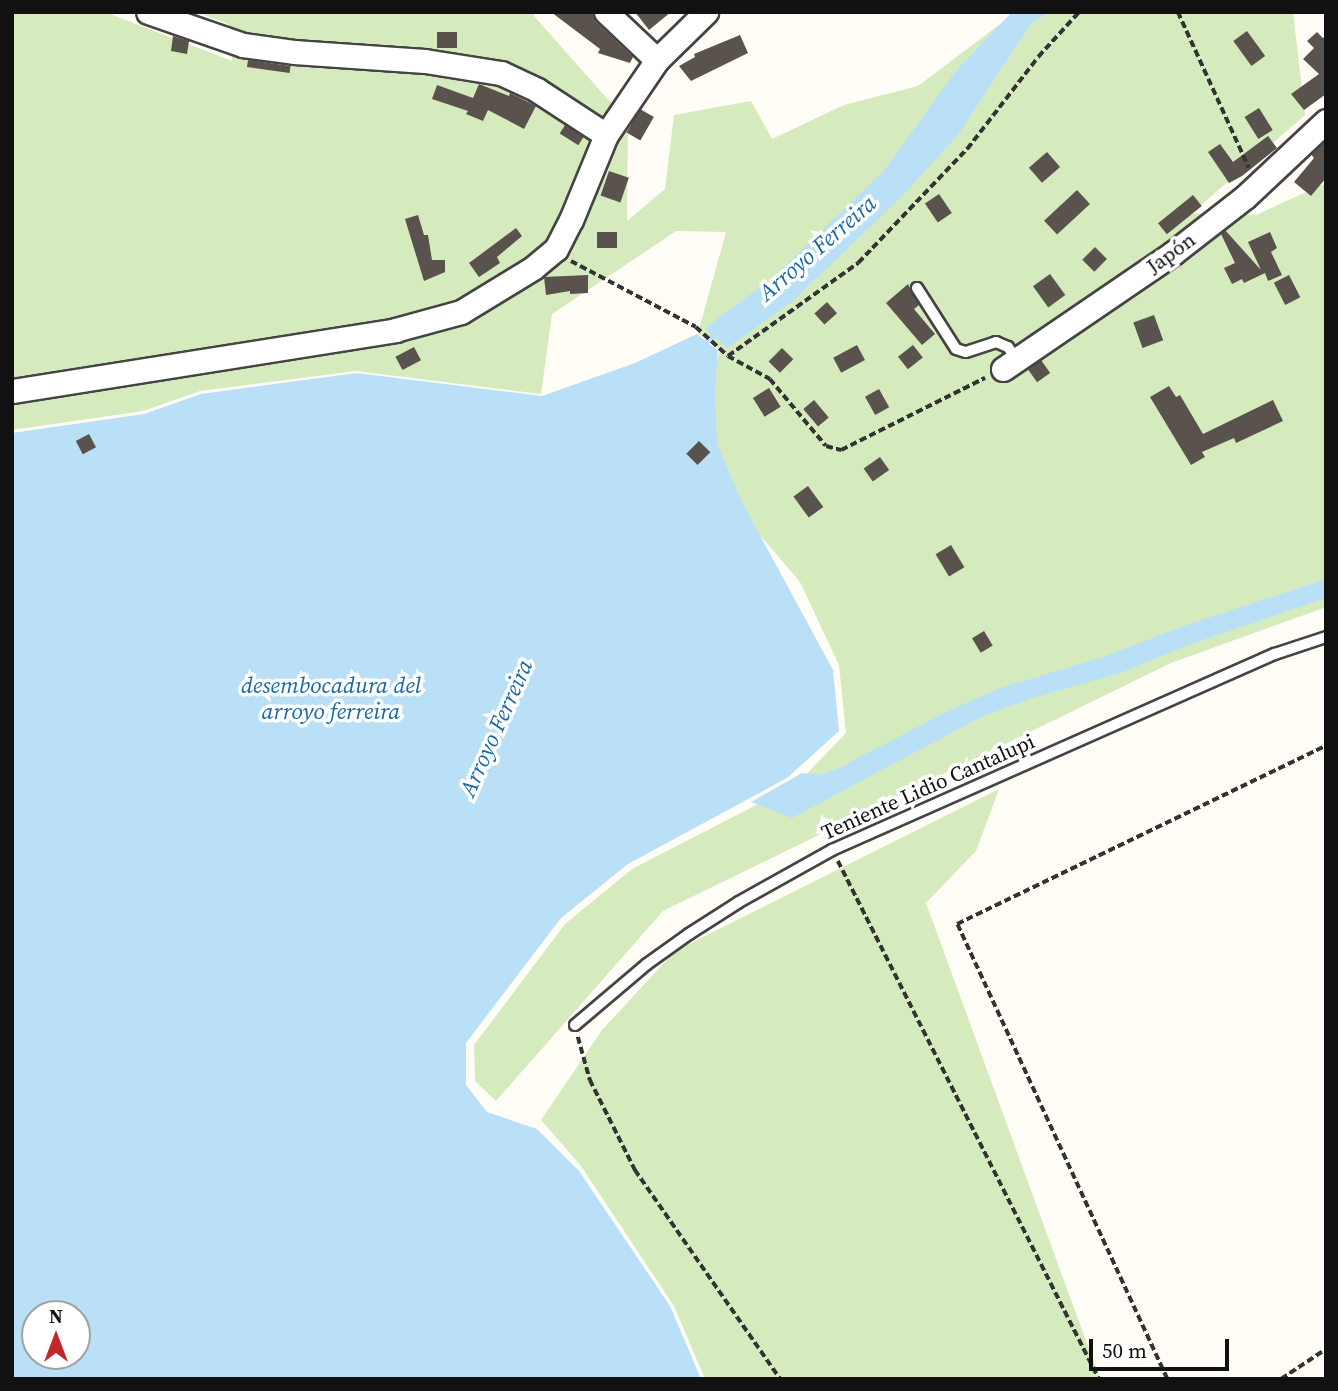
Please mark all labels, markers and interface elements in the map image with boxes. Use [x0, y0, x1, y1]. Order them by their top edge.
water label: Arroyo Ferreira [753, 189, 881, 307]
street label: Japón [1142, 227, 1200, 279]
water label: Arroyo Ferreira [454, 655, 538, 801]
water label: desembocadura del arroyo ferreira [241, 671, 421, 725]
street label: Teniente Lidio Cantalupi [818, 729, 1038, 845]
north arrow [21, 1300, 91, 1370]
text: N [49, 1303, 63, 1329]
scale bar [1093, 1324, 1233, 1368]
text: 50 m [1102, 1336, 1147, 1365]

